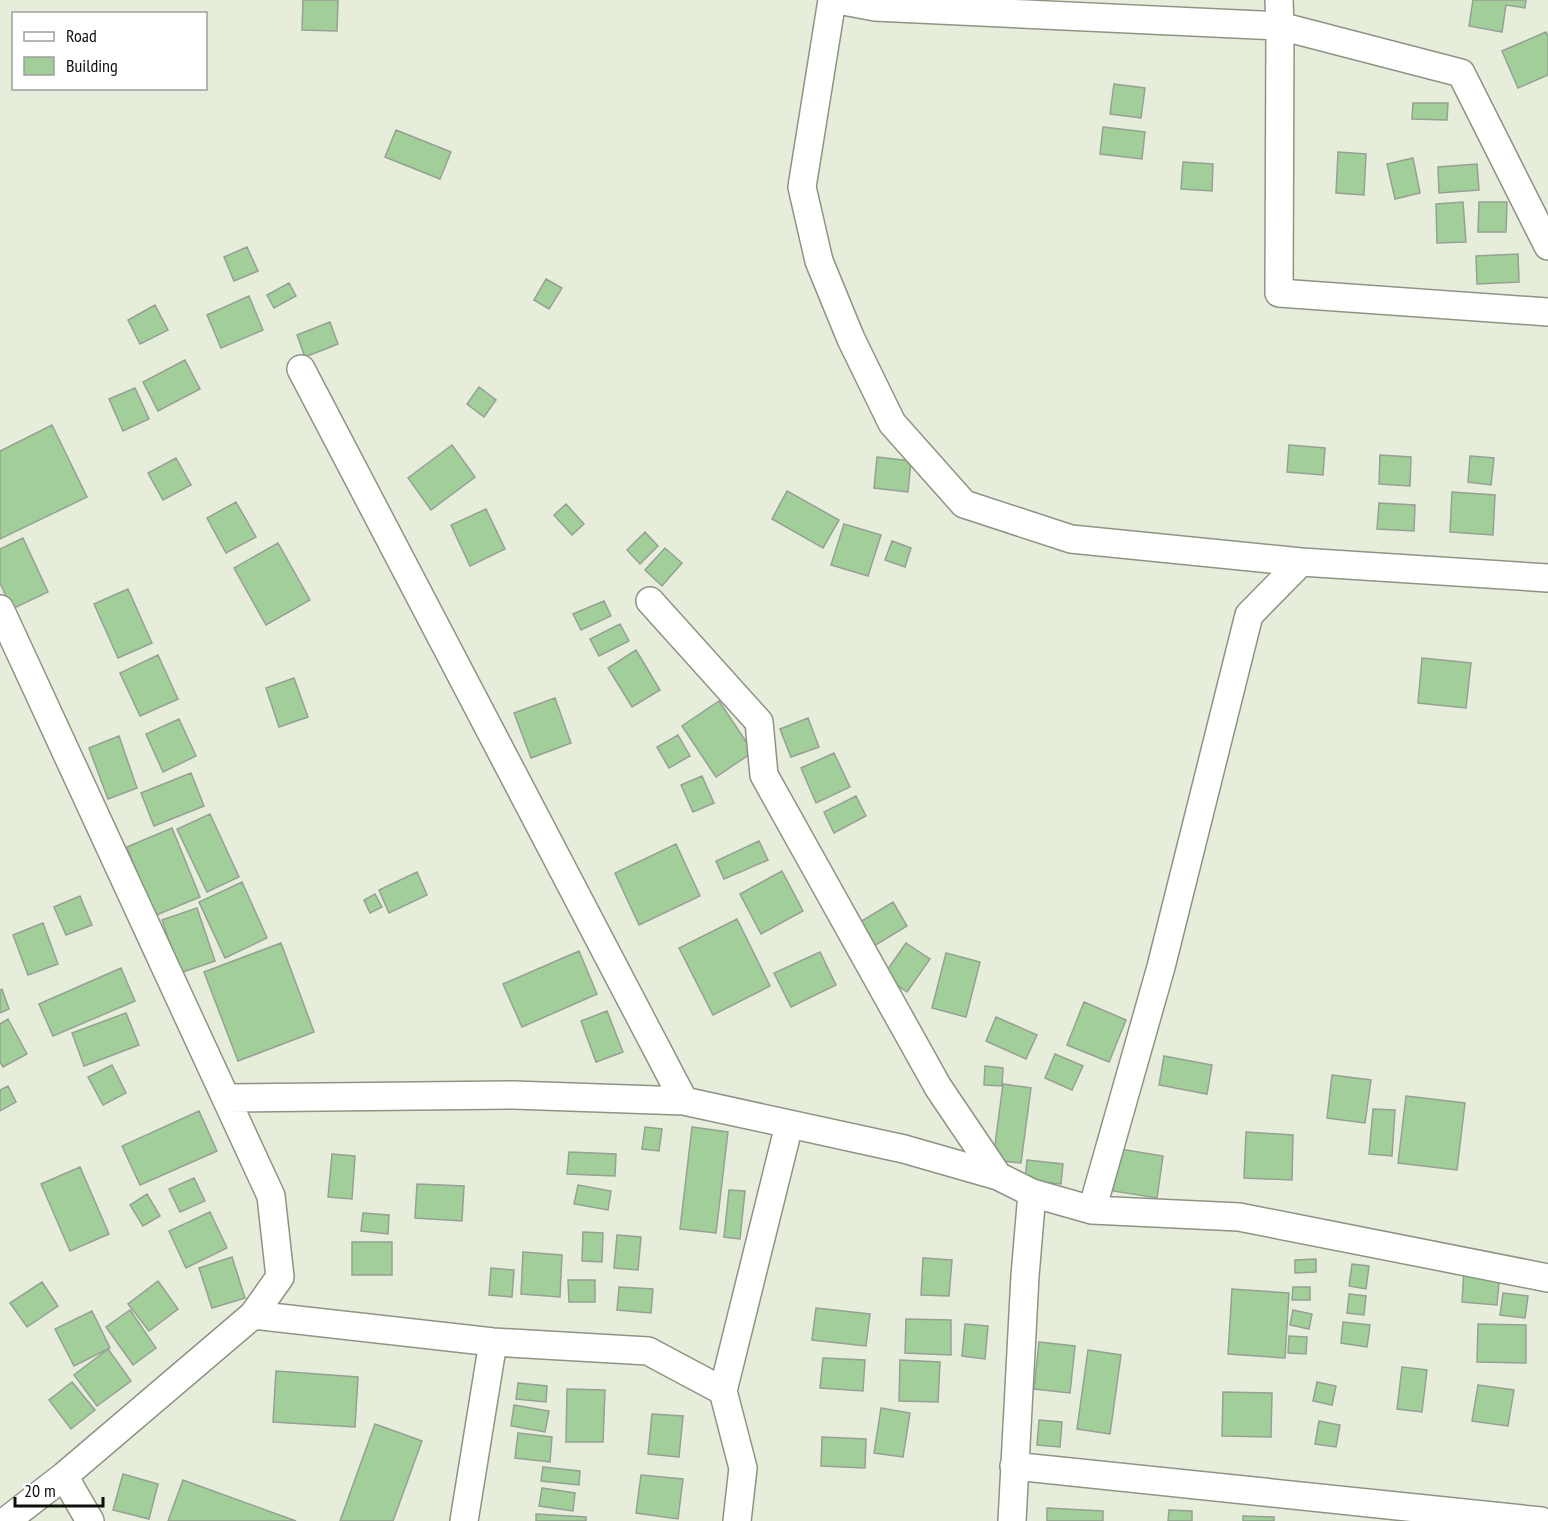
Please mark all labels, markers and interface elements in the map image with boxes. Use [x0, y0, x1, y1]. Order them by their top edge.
legend [12, 12, 207, 90]
text: Road [66, 24, 97, 47]
text: Building [66, 54, 118, 77]
scale bar [15, 1470, 104, 1508]
text: 20 m [24, 1479, 56, 1502]

